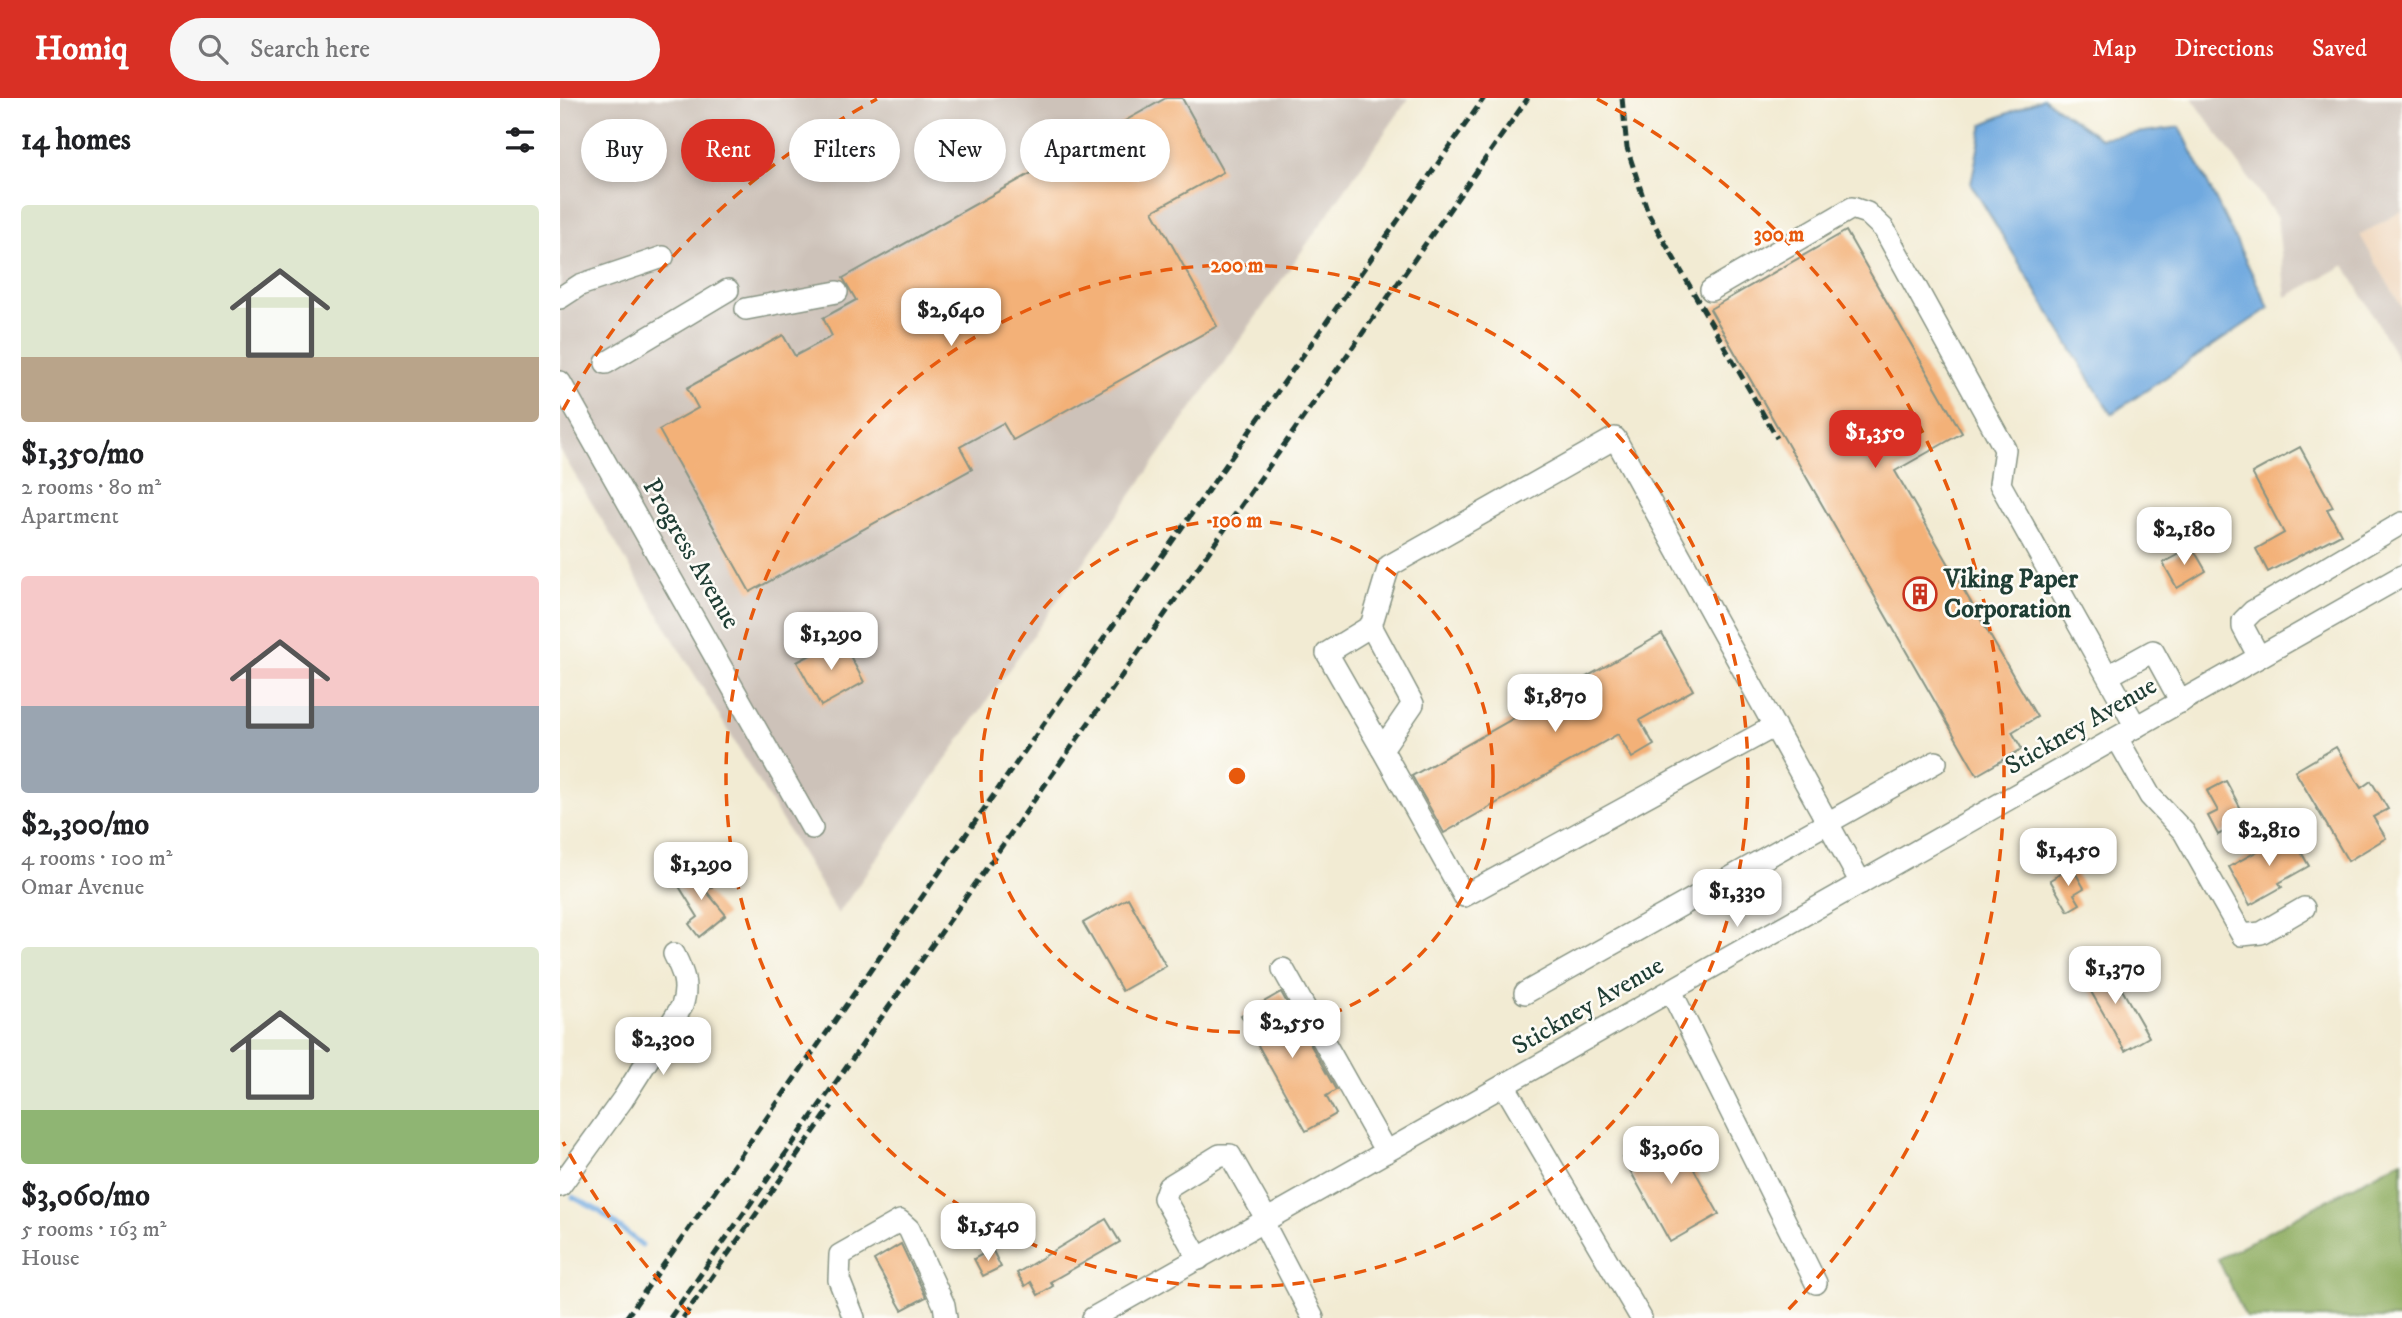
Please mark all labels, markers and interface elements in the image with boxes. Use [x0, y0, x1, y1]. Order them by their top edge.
search box [170, 18, 660, 81]
text: Homiq [35, 29, 128, 70]
icon: search [194, 30, 232, 68]
text: Search here [250, 33, 370, 66]
text: Map [2092, 34, 2137, 64]
text: Directions [2175, 34, 2274, 64]
text: Saved [2312, 34, 2367, 64]
chip: Buy [581, 119, 667, 182]
chip: Rent [681, 119, 775, 182]
chip: Filters [789, 119, 900, 182]
chip: New [914, 119, 1006, 182]
chip: Apartment [1020, 119, 1170, 182]
icon: filters [501, 121, 539, 159]
text: 14 homes [21, 122, 131, 159]
text: 300 m [1754, 222, 1805, 248]
icon: home [217, 250, 343, 376]
text: 200 m [1210, 253, 1264, 279]
pin: $2,640 [894, 288, 1008, 348]
text: $2,640 [917, 296, 985, 325]
pin: $1,350 [1818, 410, 1932, 470]
text: $1,350 [1845, 418, 1905, 447]
text: $1,350/mo [21, 436, 144, 473]
text: 2 rooms · 80 m² [21, 473, 161, 502]
street label: Progress Avenue [635, 473, 747, 635]
text: Apartment [21, 502, 119, 531]
text: 100 m [1212, 508, 1262, 534]
pin: $2,180 [2127, 508, 2241, 567]
text: $2,180 [2153, 515, 2215, 544]
place label: Viking Paper Corporation [1943, 563, 2078, 626]
building icon: Viking Paper Corporation [1901, 575, 1939, 613]
pin: $1,290 [774, 612, 888, 672]
text: $1,290 [800, 620, 862, 649]
icon: home [217, 621, 343, 747]
street label: Stickney Avenue [1999, 669, 2163, 783]
pin: $1,870 [1498, 674, 1612, 734]
text: $1,870 [1523, 682, 1587, 711]
centre of rings [1225, 764, 1249, 788]
text: $2,300/mo [21, 807, 149, 844]
pin: $2,810 [2212, 808, 2326, 868]
text: $2,810 [2238, 816, 2300, 845]
pin: $1,450 [2011, 828, 2125, 888]
text: $1,450 [2036, 836, 2100, 865]
pin: $1,290 [644, 842, 758, 902]
text: 4 rooms · 100 m² [21, 844, 173, 873]
text: $1,290 [670, 850, 732, 879]
pin: $1,330 [1680, 870, 1794, 929]
text: Omar Avenue [21, 873, 144, 902]
text: $1,330 [1709, 877, 1765, 906]
pin: $1,370 [2058, 946, 2172, 1006]
street label: Stickney Avenue [1506, 949, 1670, 1063]
text: $1,370 [2085, 954, 2145, 983]
icon: home [217, 992, 343, 1118]
pin: $2,550 [1235, 1000, 1349, 1060]
text: $2,550 [1259, 1008, 1325, 1037]
pin: $2,300 [606, 1018, 720, 1077]
text: $2,300 [631, 1025, 695, 1054]
pin: $3,060 [1614, 1126, 1728, 1186]
text: $3,060 [1639, 1134, 1703, 1163]
text: $3,060/mo [21, 1178, 150, 1215]
pin: $1,540 [931, 1204, 1045, 1263]
text: $1,540 [957, 1211, 1019, 1240]
text: 5 rooms · 163 m² [21, 1215, 167, 1244]
text: House [21, 1244, 79, 1273]

